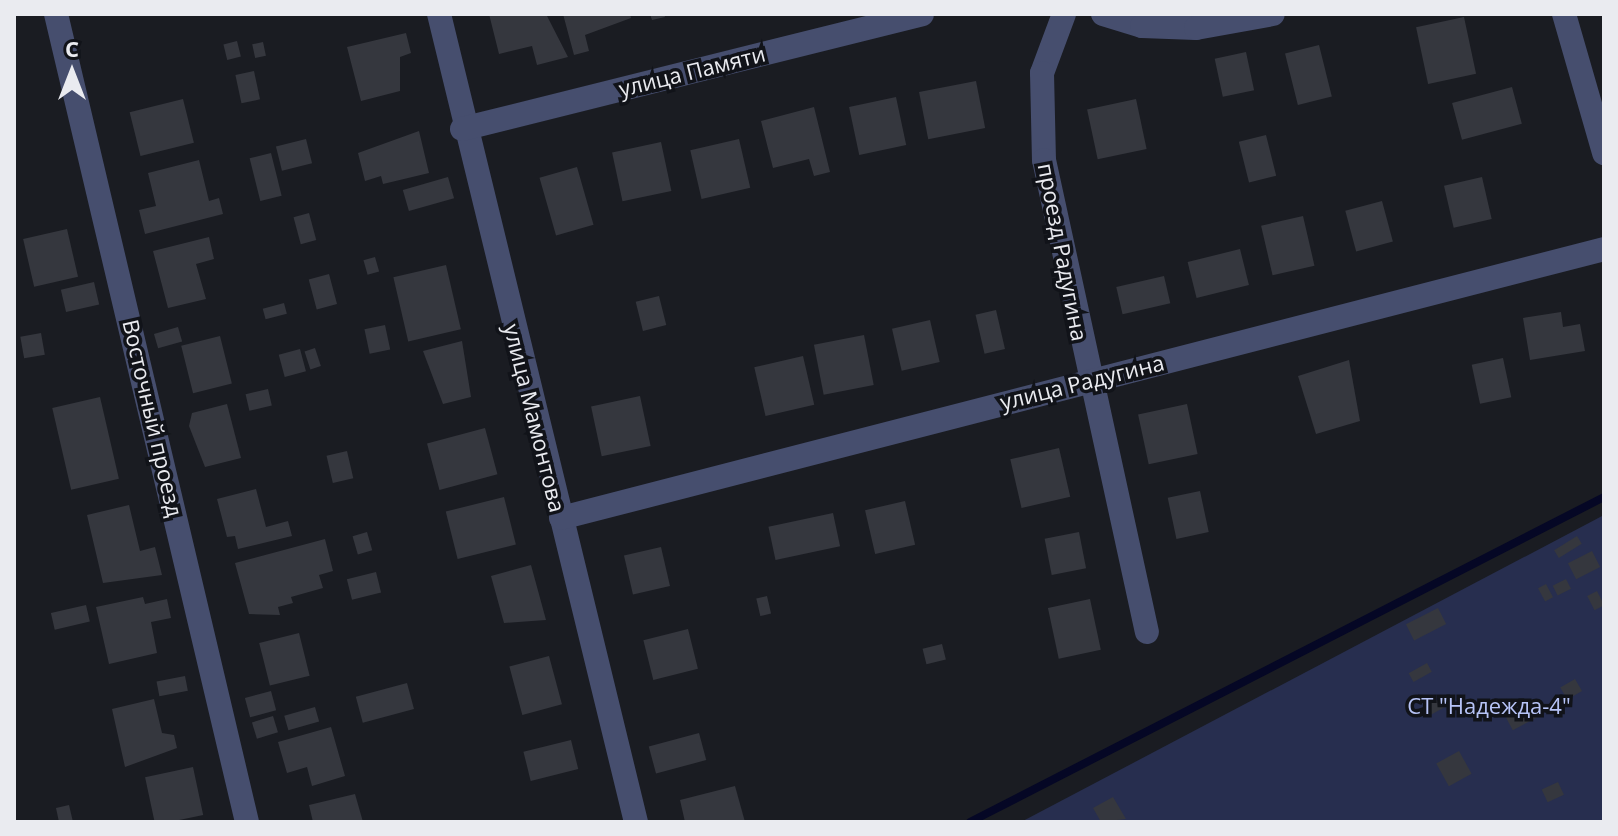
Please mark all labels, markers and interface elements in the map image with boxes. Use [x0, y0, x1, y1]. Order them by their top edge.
north arrow [32, 32, 112, 112]
text: С [65, 33, 79, 63]
street label: улица Памяти [616, 40, 768, 102]
street label: проезд Радугина [1033, 161, 1093, 343]
street label: Восточный проезд [117, 317, 189, 519]
street label: улица Мамонтова [499, 321, 571, 515]
street label: улица Радугина [997, 349, 1167, 415]
park label: СТ "Надежда-4" [1407, 693, 1571, 719]

